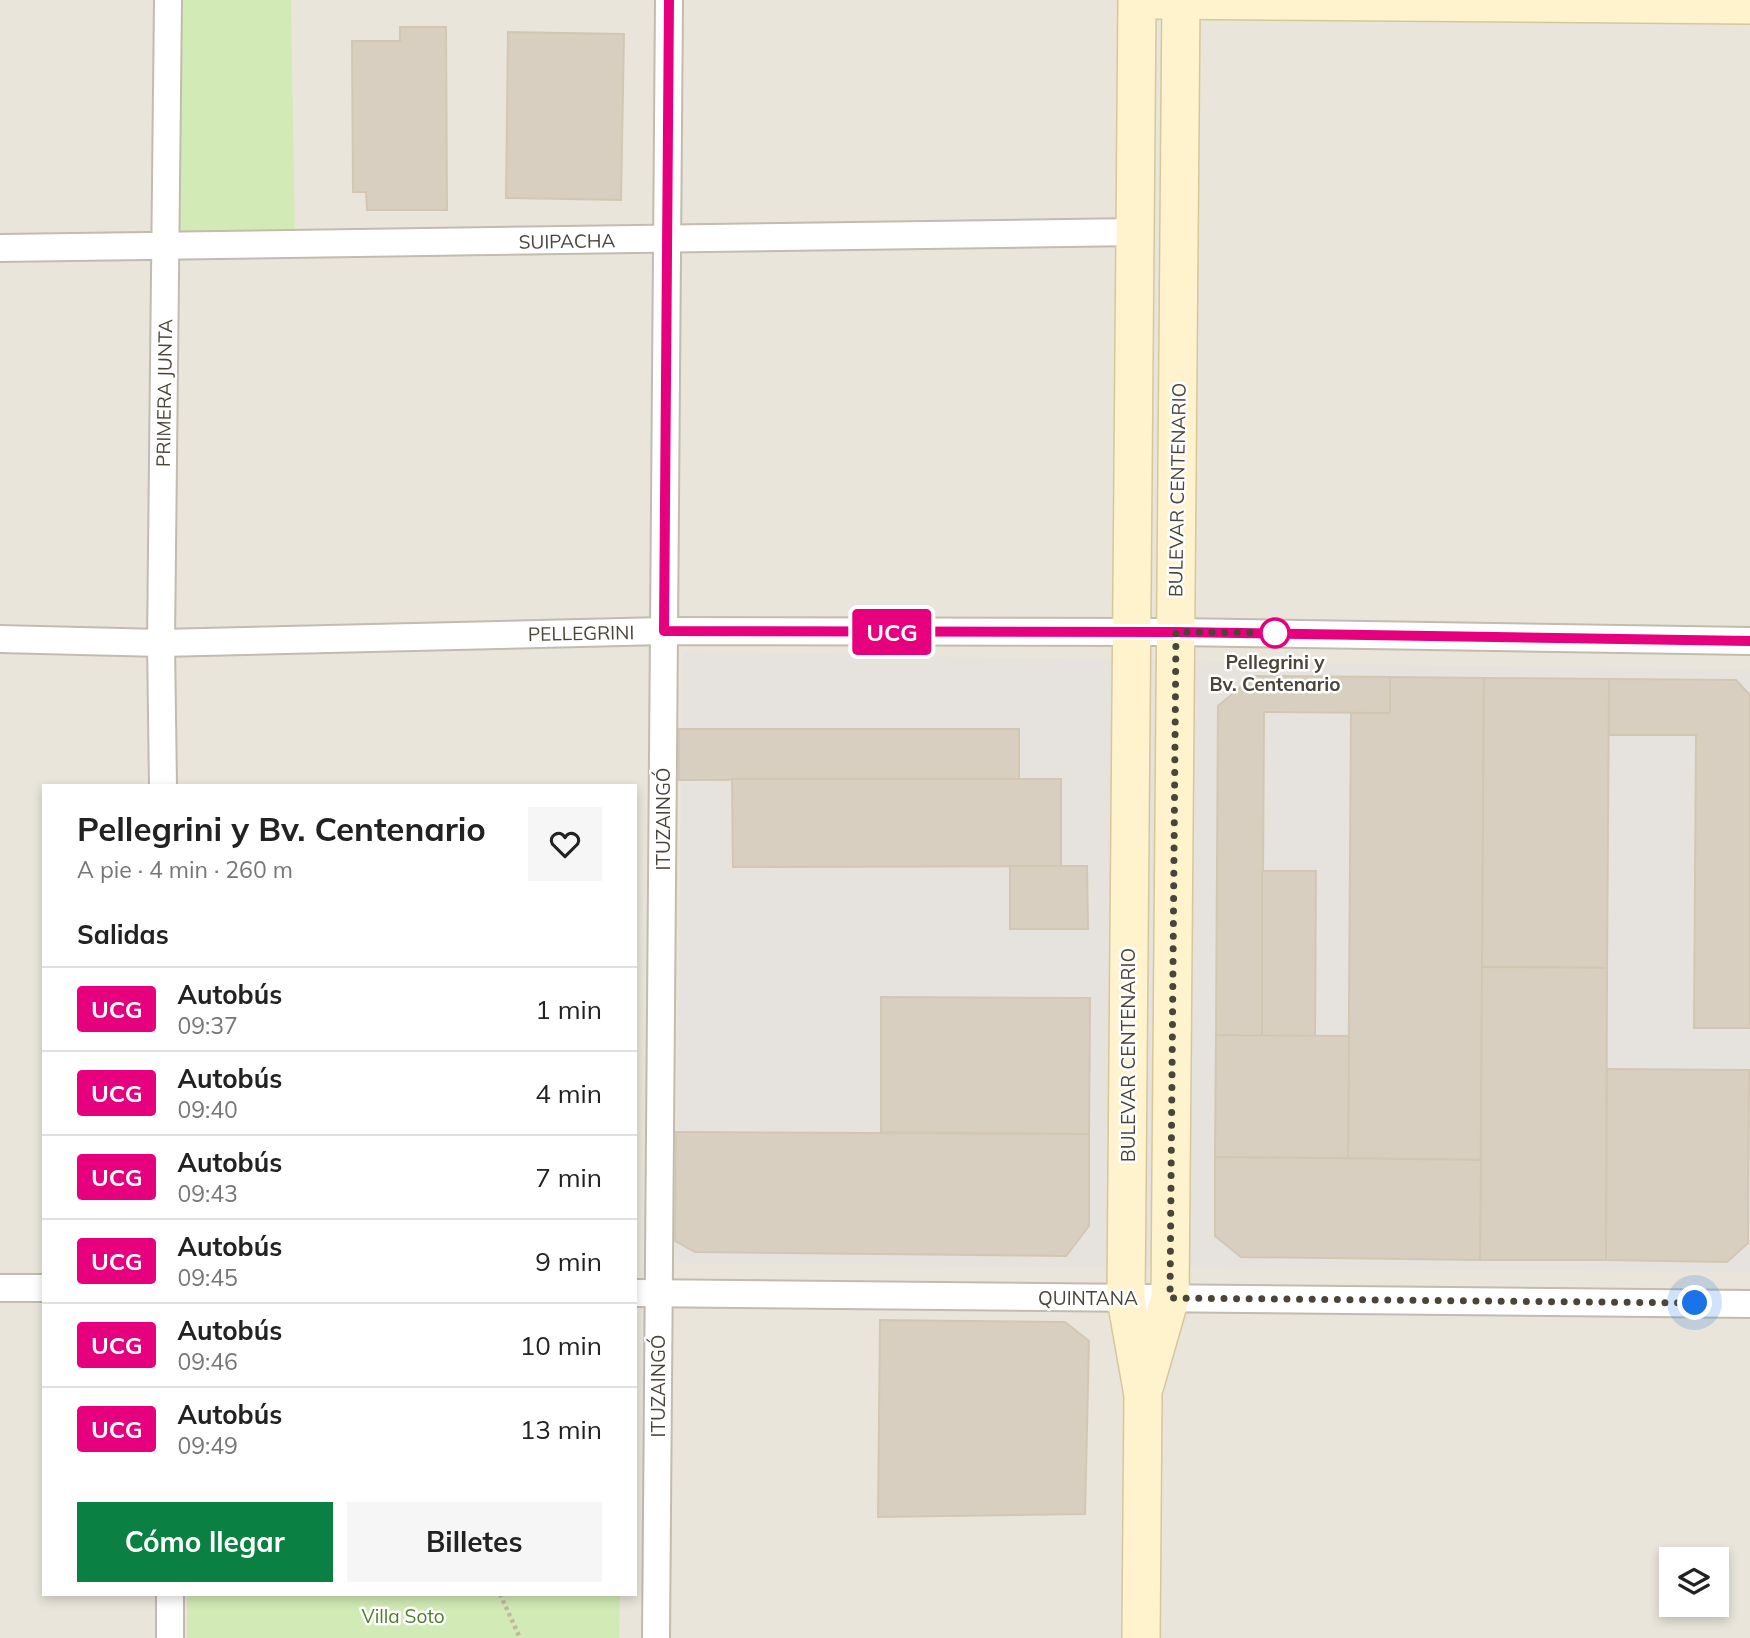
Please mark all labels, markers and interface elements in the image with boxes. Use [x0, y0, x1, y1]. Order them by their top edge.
street label: SUIPACHA [518, 228, 616, 254]
street label: PRIMERA JUNTA [151, 319, 177, 467]
street label: BULEVAR CENTENARIO [1163, 383, 1191, 597]
line badge: UCG [852, 609, 932, 655]
text: UCG [866, 617, 918, 647]
marker: Pellegrini y Bv. Centenario [1260, 618, 1290, 648]
street label: PELLEGRINI [528, 620, 634, 646]
place label: Pellegrini y Bv. Centenario [1209, 650, 1341, 696]
street label: ITUZAINGÓ [651, 767, 675, 871]
button: heart [528, 807, 602, 881]
text: Pellegrini y Bv. Centenario [77, 808, 486, 849]
text: A pie · 4 min · 260 m [77, 855, 293, 884]
text: Salidas [77, 918, 169, 951]
street label: BULEVAR CENTENARIO [1116, 948, 1140, 1162]
text: Autobús [177, 978, 282, 1011]
text: 1 min [535, 993, 602, 1026]
text: UCG [91, 994, 142, 1024]
text: 09:37 [177, 1011, 238, 1040]
text: Autobús [177, 1062, 282, 1095]
text: 4 min [535, 1077, 602, 1110]
text: UCG [91, 1078, 142, 1108]
text: 09:40 [177, 1095, 238, 1124]
text: Autobús [177, 1146, 282, 1179]
text: 7 min [535, 1161, 602, 1194]
text: UCG [91, 1162, 142, 1192]
text: 09:43 [177, 1179, 238, 1208]
text: Autobús [177, 1230, 282, 1263]
text: 9 min [535, 1245, 602, 1278]
text: UCG [91, 1246, 142, 1276]
text: 09:45 [177, 1263, 238, 1292]
your location [1677, 1285, 1712, 1320]
street label: QUINTANA [1038, 1286, 1138, 1310]
text: Autobús [177, 1314, 282, 1347]
text: 10 min [520, 1329, 602, 1362]
text: UCG [91, 1330, 142, 1360]
street label: ITUZAINGÓ [646, 1334, 670, 1438]
text: 09:46 [177, 1347, 238, 1376]
text: Autobús [177, 1398, 282, 1431]
text: 13 min [520, 1413, 602, 1446]
text: UCG [91, 1414, 142, 1444]
text: 09:49 [177, 1431, 238, 1460]
button: Cómo llegar [77, 1502, 333, 1582]
button: Billetes [347, 1502, 602, 1582]
map controls [1659, 1547, 1729, 1617]
button: layers [1659, 1547, 1729, 1617]
park label: Villa Soto [361, 1604, 445, 1628]

